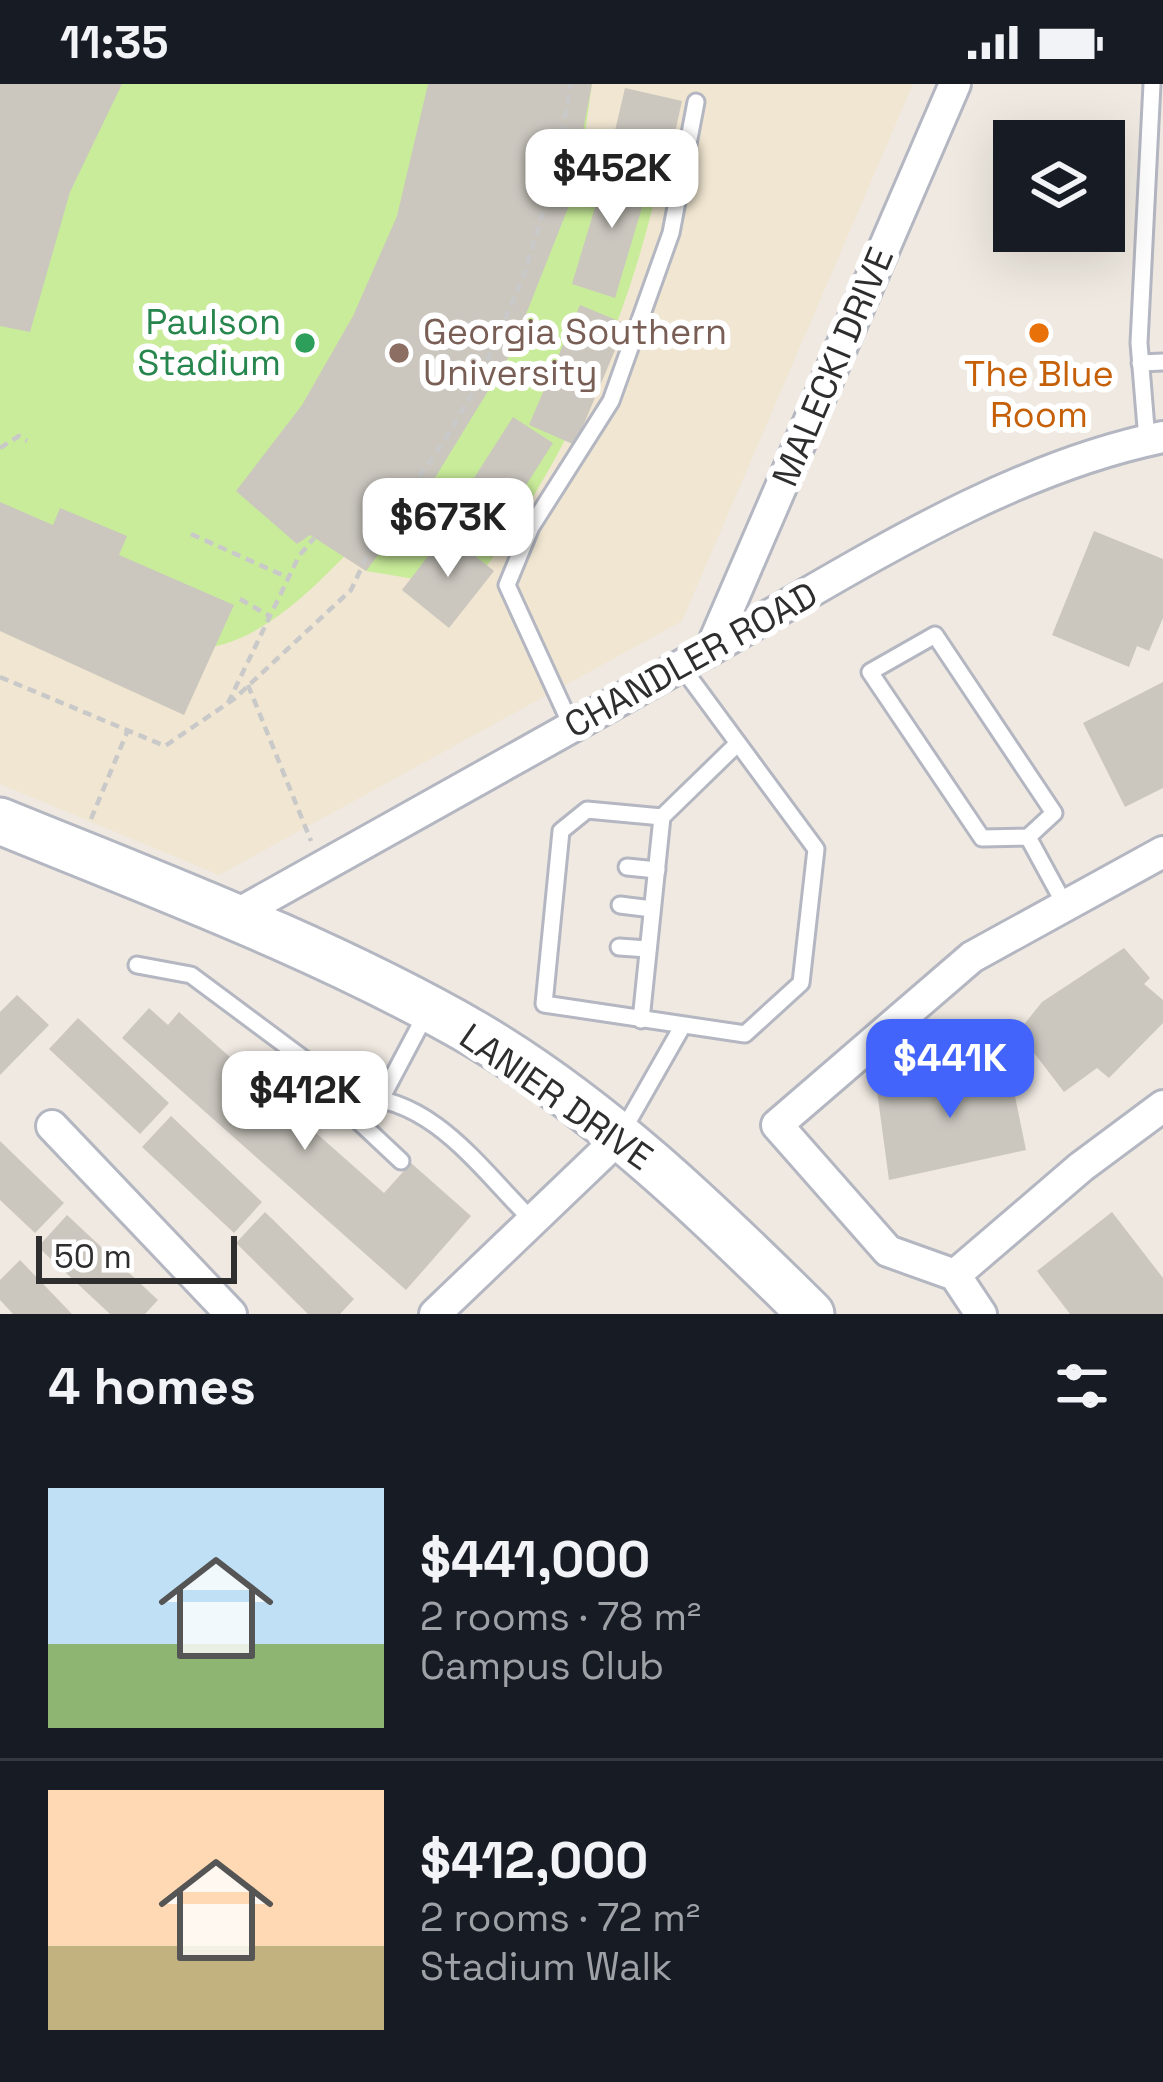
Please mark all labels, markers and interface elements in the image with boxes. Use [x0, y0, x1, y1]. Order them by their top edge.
text: 11:35 [60, 14, 168, 71]
map controls [993, 120, 1125, 252]
button: layers [993, 120, 1125, 252]
pin: $452K [528, 129, 696, 231]
text: $452K [552, 143, 672, 192]
street label: MALECKI DRIVE [762, 241, 904, 493]
place label: Paulson Stadium [137, 299, 281, 386]
place label: Georgia Southern University [423, 309, 727, 396]
marker: The Blue Room [1026, 320, 1052, 346]
marker: Paulson Stadium [292, 330, 318, 356]
marker: Georgia Southern University [386, 340, 412, 366]
place label: The Blue Room [964, 351, 1114, 438]
pin: $673K [364, 478, 532, 580]
text: $673K [390, 492, 506, 541]
street label: CHANDLER ROAD [556, 572, 826, 748]
street label: LANIER DRIVE [451, 1014, 661, 1180]
pin: $441K [866, 1019, 1034, 1121]
text: $441K [893, 1033, 1007, 1082]
pin: $412K [221, 1051, 389, 1153]
text: $412K [249, 1065, 361, 1114]
scale bar [36, 1230, 237, 1283]
text: 50 m [54, 1236, 132, 1278]
icon: filters [1049, 1353, 1115, 1419]
text: 4 homes [48, 1354, 256, 1419]
text: $441,000 [420, 1527, 650, 1592]
icon: home [144, 1536, 288, 1680]
text: 2 rooms · 78 m² [420, 1592, 701, 1641]
text: Campus Club [420, 1641, 664, 1690]
text: $412,000 [420, 1828, 648, 1893]
icon: home [144, 1838, 288, 1982]
text: 2 rooms · 72 m² [420, 1893, 700, 1942]
text: Stadium Walk [420, 1942, 672, 1991]

